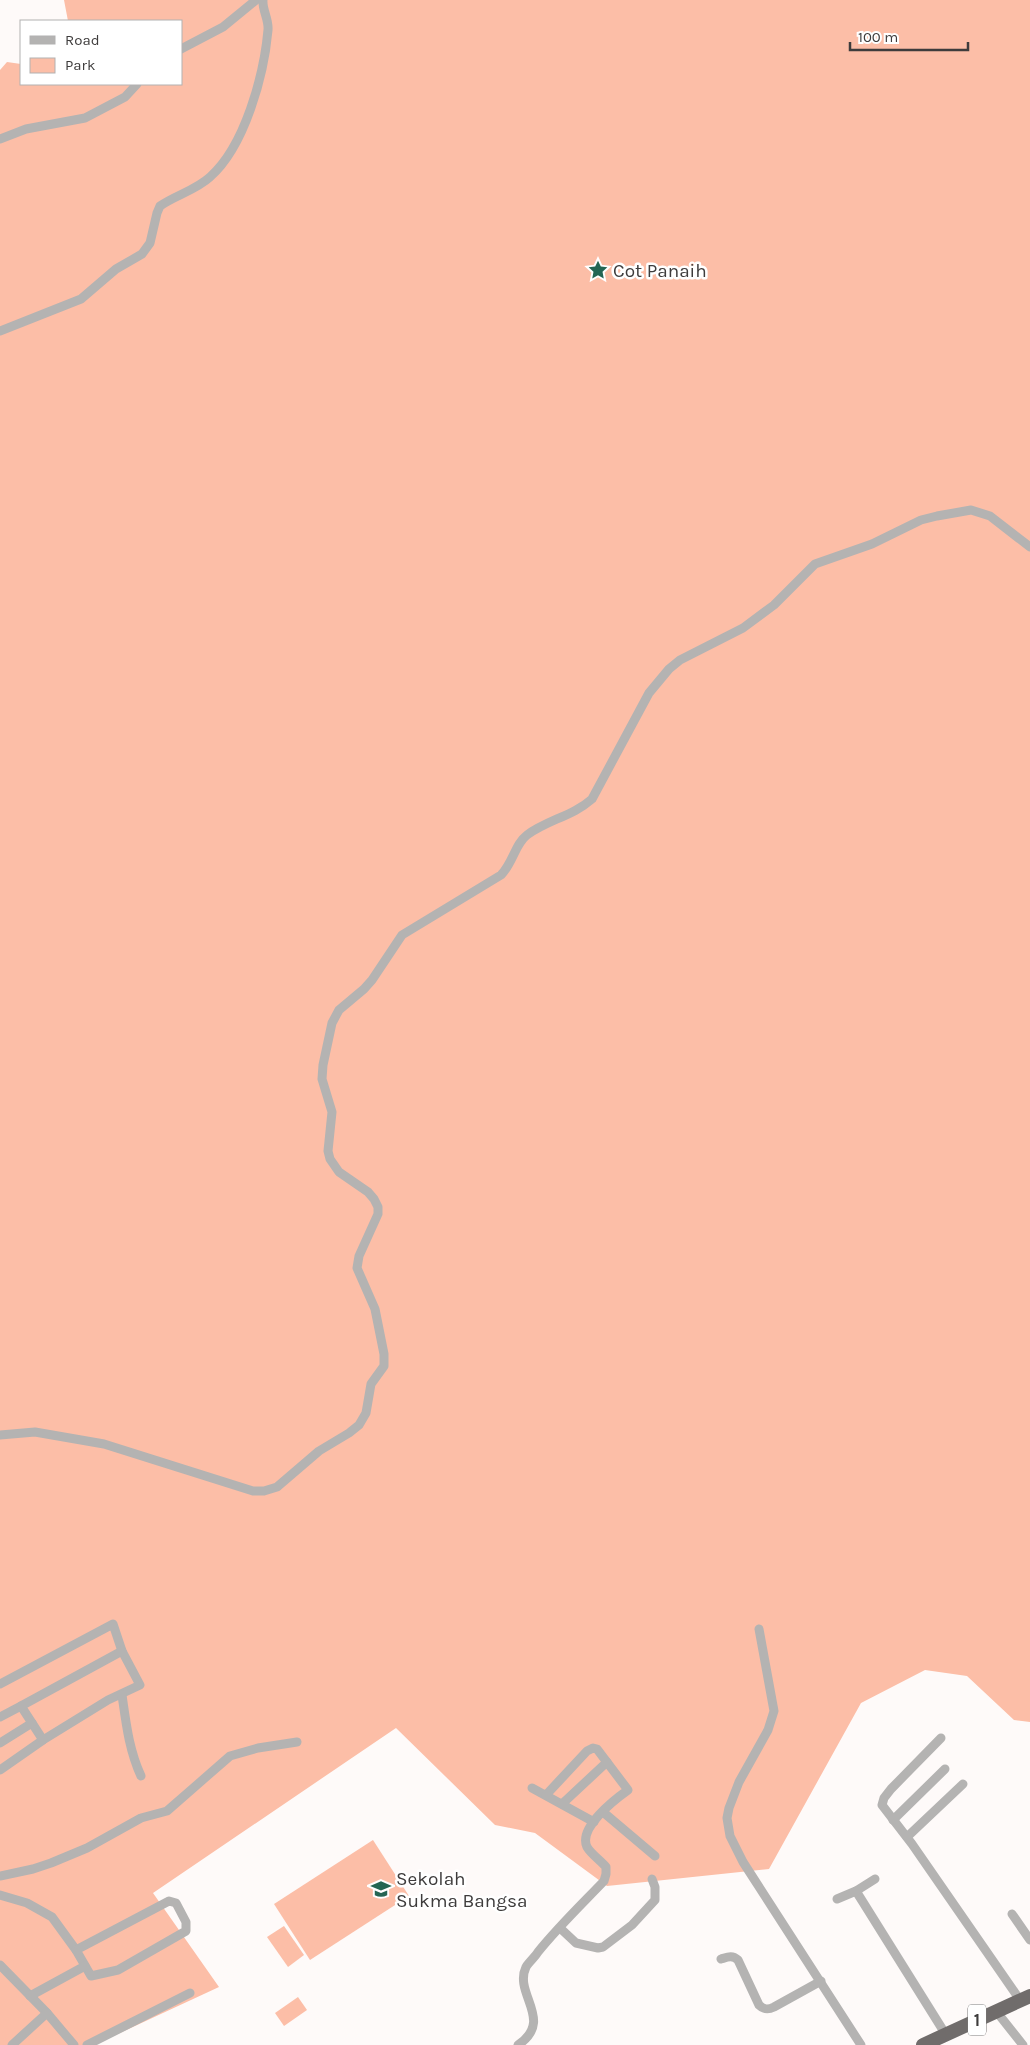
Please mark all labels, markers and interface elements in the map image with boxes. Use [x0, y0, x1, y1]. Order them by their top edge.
legend [20, 20, 182, 85]
scale bar [850, 20, 968, 52]
text: 100 m [858, 28, 898, 46]
text: Road [65, 31, 100, 49]
text: Park [65, 56, 95, 74]
place icon: Cot Panaih [587, 259, 609, 281]
place label: Cot Panaih [613, 260, 707, 282]
place label: Sekolah Sukma Bangsa [396, 1868, 527, 1912]
school or university icon: Sekolah Sukma Bangsa [370, 1878, 392, 1900]
road number: 1 [968, 2004, 986, 2036]

